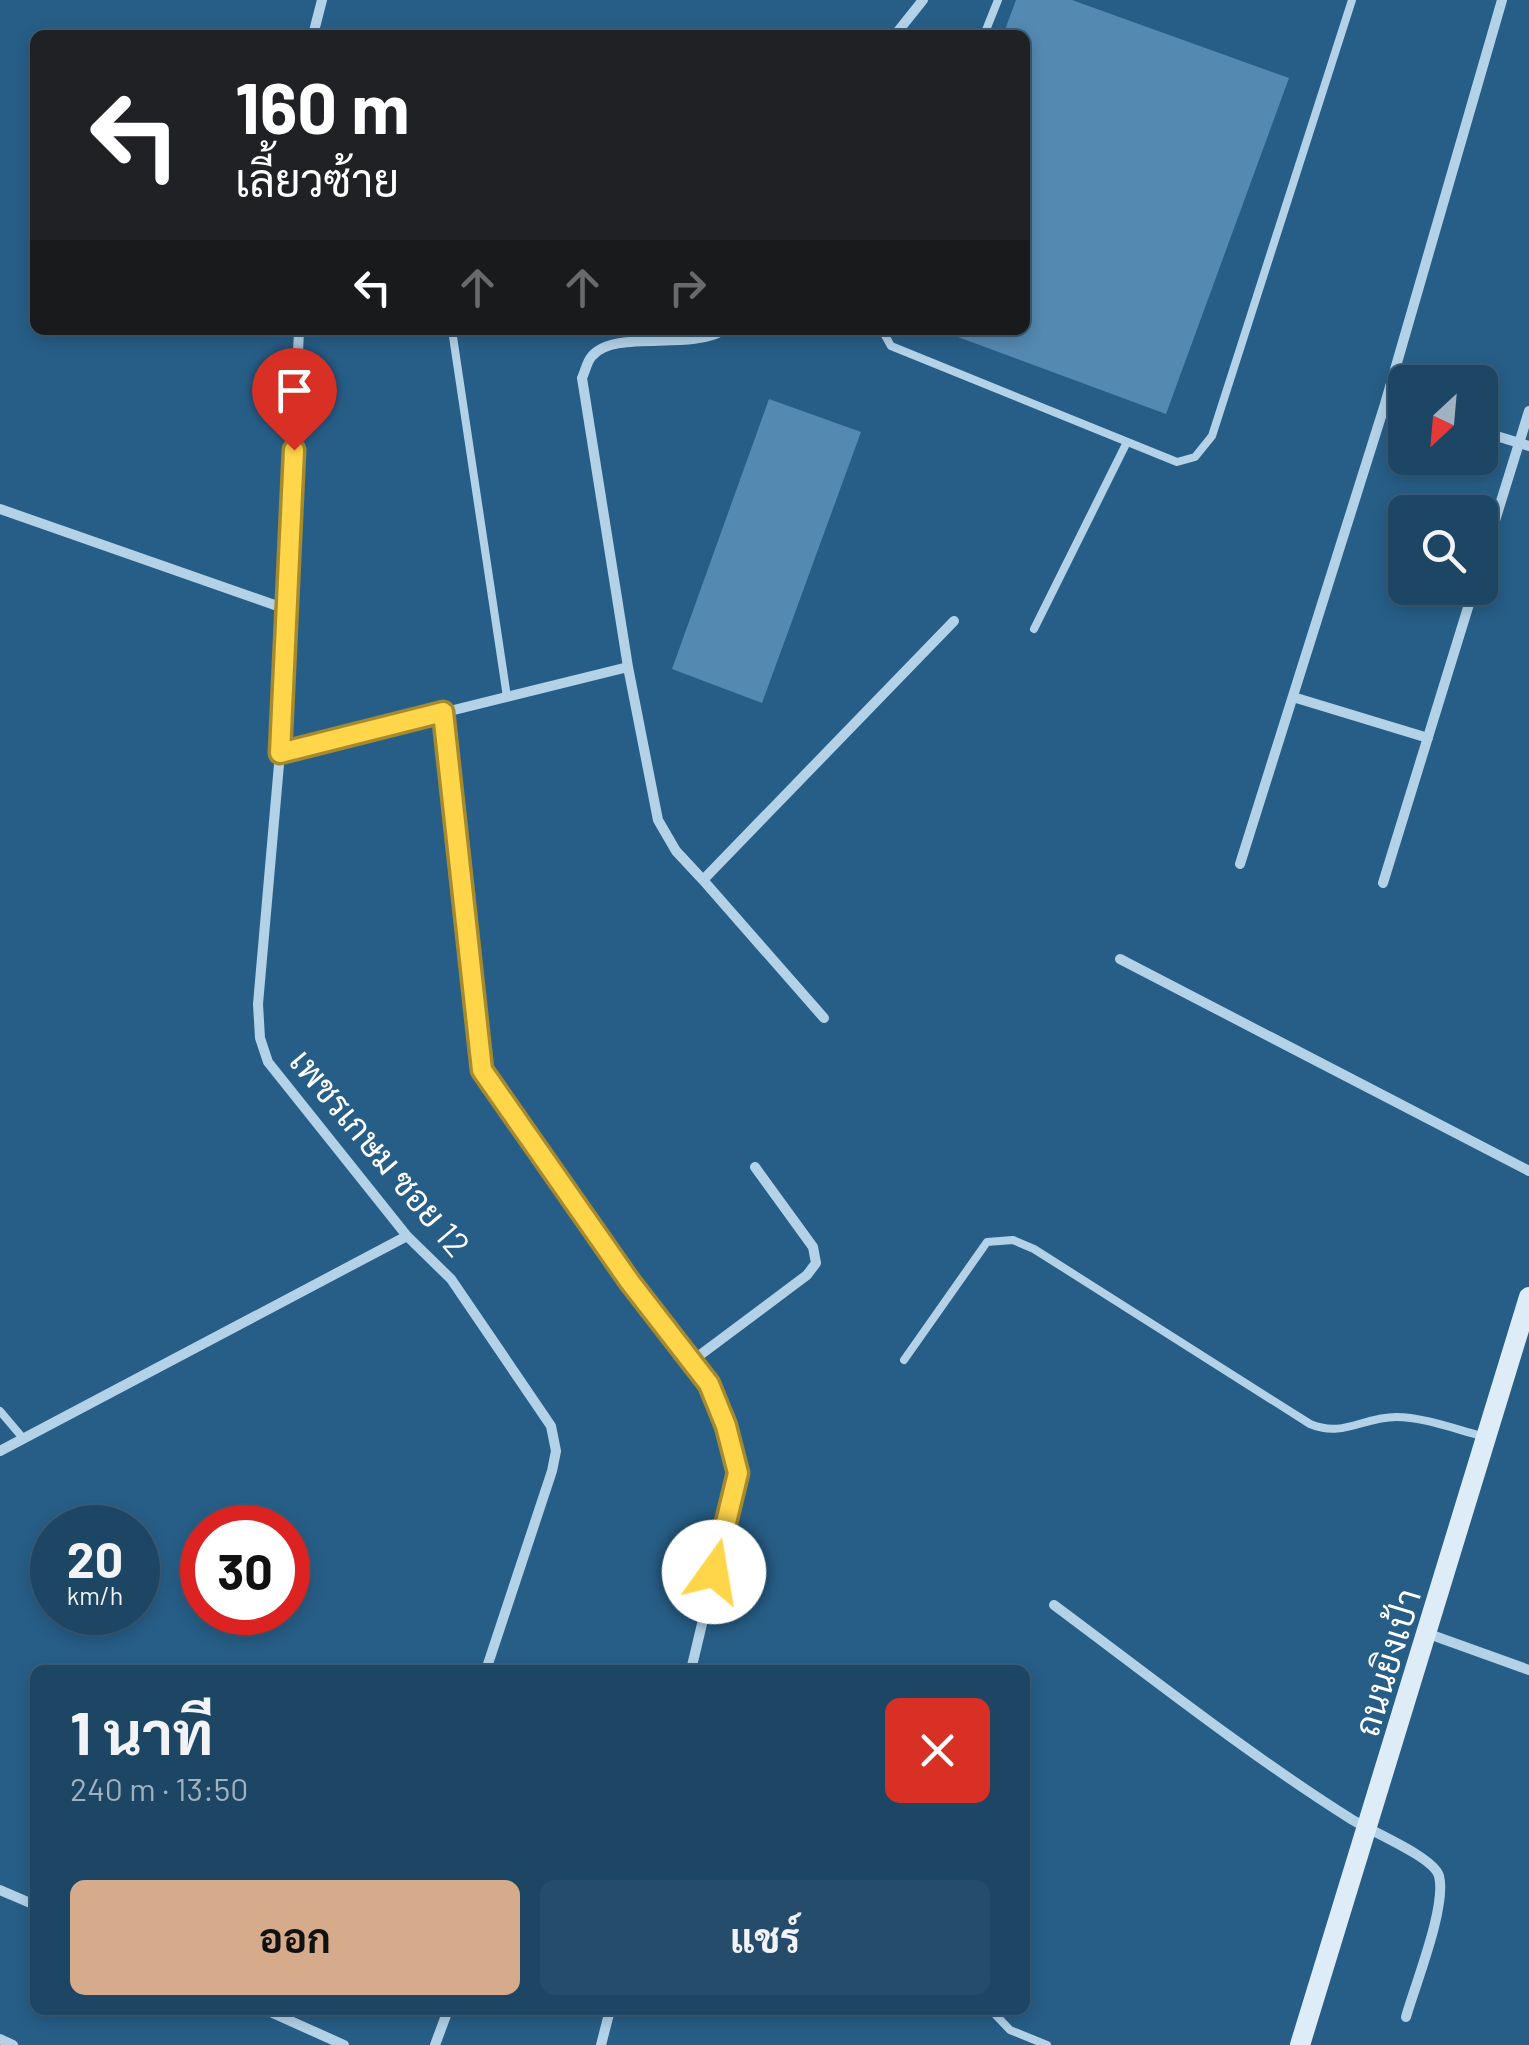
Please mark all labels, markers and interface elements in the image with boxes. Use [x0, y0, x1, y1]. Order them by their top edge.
text: 160 m [235, 64, 410, 148]
icon: left [70, 70, 200, 200]
text: เลี้ยวซ้าย [235, 152, 399, 206]
icon: left [345, 260, 400, 315]
icon: ahead [450, 260, 505, 315]
icon: ahead [555, 260, 610, 315]
icon: right [660, 260, 715, 315]
pin [252, 348, 337, 451]
icon: arrive [267, 363, 322, 418]
north arrow [1388, 365, 1498, 475]
map controls [1388, 365, 1498, 605]
button: search [1388, 495, 1498, 605]
street label: เพชรเกษม ซอย 12 [282, 1040, 480, 1264]
speed limit sign: 30 [180, 1505, 310, 1635]
position arrow [662, 1520, 766, 1624]
text: 20 [67, 1528, 123, 1588]
text: km/h [67, 1580, 123, 1610]
street label: ถนนยิงเป้า [1344, 1583, 1428, 1741]
text: 1 นาที [70, 1695, 214, 1767]
button: close [885, 1698, 990, 1803]
text: 240 m · 13:50 [70, 1769, 248, 1807]
button: ออก [70, 1880, 520, 1995]
button: แชร์ [540, 1880, 990, 1995]

